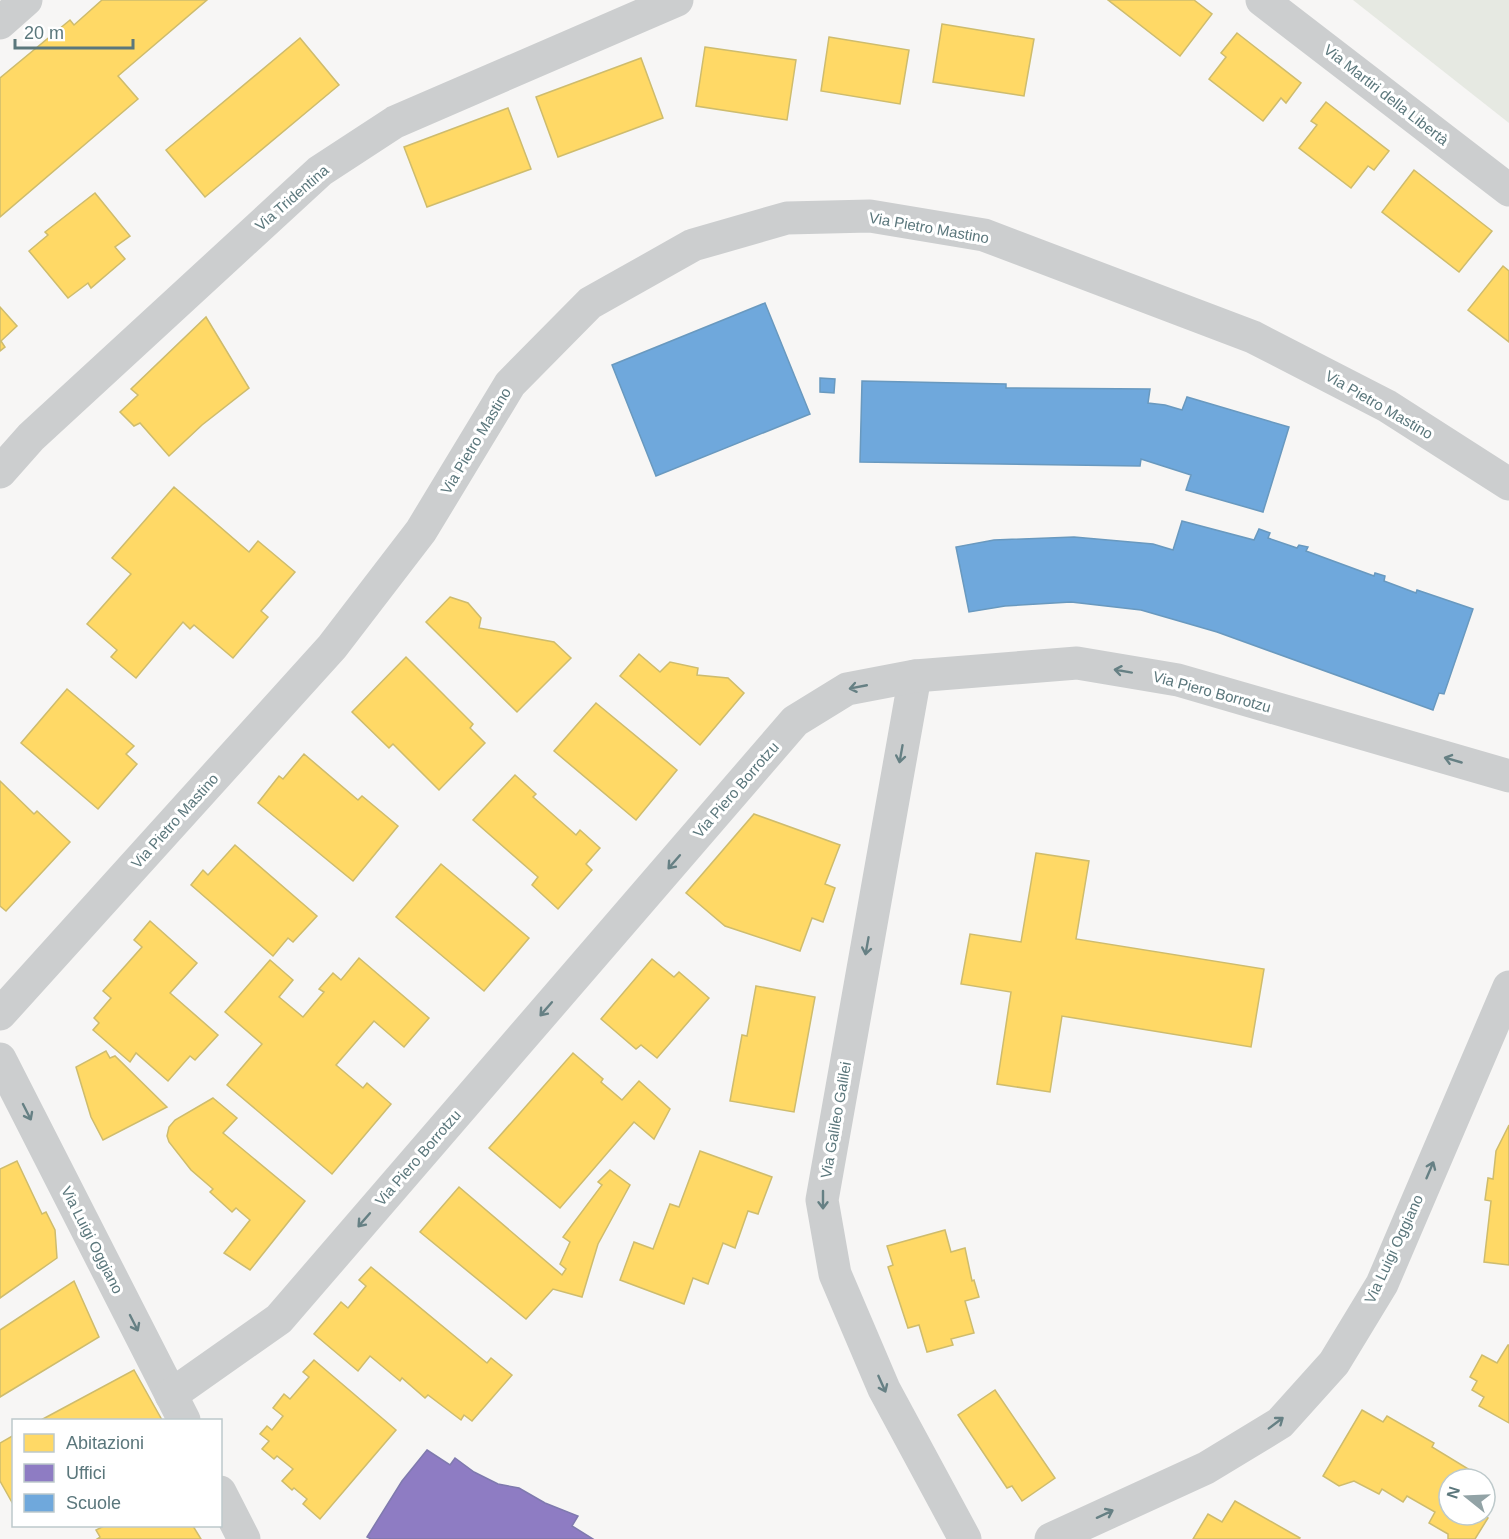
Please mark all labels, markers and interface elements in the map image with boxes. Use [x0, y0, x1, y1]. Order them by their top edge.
scale bar [15, 12, 134, 50]
text: 20 m [24, 23, 64, 43]
street label: Via Martiri della Libertà [1321, 41, 1452, 149]
street label: Via Tridentina [252, 161, 332, 234]
street label: Via Pietro Mastino [868, 209, 990, 246]
street label: Via Pietro Mastino [1322, 367, 1436, 442]
street label: Via Pietro Mastino [437, 384, 514, 497]
one-way arrow [1114, 665, 1133, 676]
street label: Via Piero Borrotzu [1151, 668, 1273, 715]
one-way arrow [849, 682, 868, 693]
street label: Via Piero Borrotzu [689, 738, 782, 841]
one-way arrow [896, 744, 907, 763]
one-way arrow [1444, 754, 1463, 765]
street label: Via Pietro Mastino [128, 770, 222, 871]
one-way arrow [667, 854, 681, 869]
one-way arrow [861, 936, 872, 955]
one-way arrow [539, 1001, 553, 1016]
street label: Via Galileo Galilei [817, 1060, 854, 1180]
one-way arrow [21, 1102, 33, 1120]
street label: Via Piero Borrotzu [371, 1106, 464, 1209]
one-way arrow [1426, 1161, 1437, 1179]
street label: Via Luigi Oggiano [58, 1183, 127, 1296]
one-way arrow [817, 1190, 829, 1209]
street label: Via Luigi Oggiano [1361, 1192, 1426, 1306]
one-way arrow [357, 1212, 371, 1227]
one-way arrow [129, 1313, 141, 1331]
one-way arrow [877, 1374, 888, 1393]
one-way arrow [1268, 1417, 1284, 1430]
legend [12, 1419, 222, 1527]
text: Abitazioni [66, 1433, 144, 1453]
text: Uffici [66, 1463, 106, 1483]
north arrow [1437, 1467, 1497, 1527]
text: N [1443, 1484, 1463, 1501]
text: Scuole [66, 1493, 121, 1513]
one-way arrow [1095, 1508, 1113, 1520]

